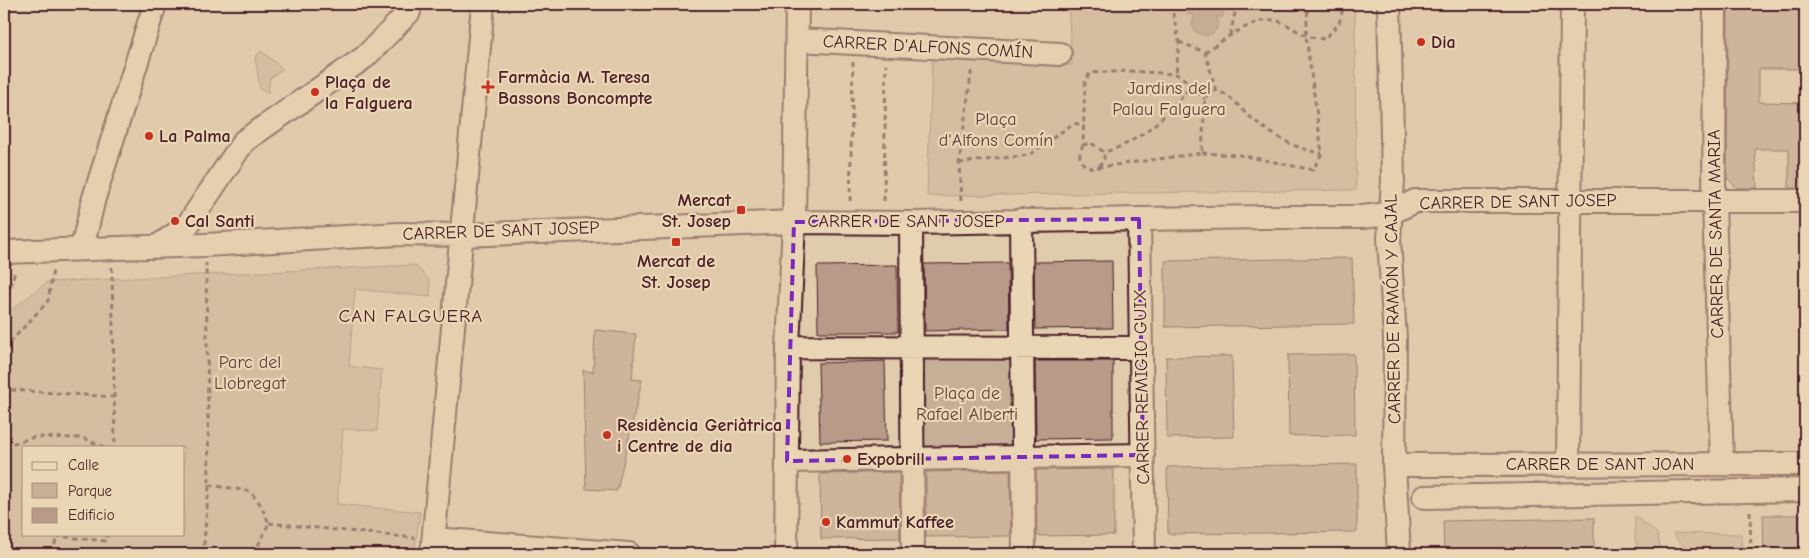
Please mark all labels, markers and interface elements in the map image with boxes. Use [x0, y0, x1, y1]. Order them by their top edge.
street label: CARRER D'ALFONS COMÍN [822, 30, 1034, 63]
place label: Dia [1431, 32, 1456, 53]
marker: Dia [1415, 36, 1427, 48]
place label: Farmàcia M. Teresa Bassons Boncompte [498, 67, 653, 109]
place label: Plaça de la Falguera [325, 72, 413, 114]
park label: Jardins del Palau Falguera [1112, 78, 1226, 120]
marker: Farmàcia M. Teresa Bassons Boncompte [482, 81, 494, 93]
marker: Plaça de la Falguera [309, 86, 321, 98]
park label: Plaça d'Alfons Comín [939, 109, 1053, 151]
place label: La Palma [159, 126, 231, 147]
street label: CARRER DE SANTA MARIA [1704, 129, 1728, 339]
marker: La Palma [143, 130, 155, 142]
place label: Mercat St. Josep [662, 190, 732, 232]
street label: CARRER DE SANT JOSEP [1419, 190, 1617, 214]
street label: CARRER DE RAMÓN Y CAJAL [1379, 194, 1406, 424]
marker: Mercat St. Josep [735, 204, 747, 216]
place label: Cal Santi [185, 211, 255, 232]
street label: CARRER DE SANT JOSEP [807, 211, 1005, 232]
marker: Cal Santi [169, 215, 181, 227]
street label: CARRER DE SANT JOSEP [402, 217, 600, 245]
marker: Mercat de St. Josep [670, 236, 682, 248]
place label: Mercat de St. Josep [637, 251, 715, 293]
street label: CARRER REMIGIO GUIX [1130, 289, 1154, 485]
district label: CAN FALGUERA [339, 305, 483, 327]
park label: Parc del Llobregat [214, 352, 287, 394]
park label: Plaça de Rafael Alberti [916, 383, 1018, 425]
place label: Residència Geriàtrica i Centre de dia [617, 415, 782, 457]
marker: Residència Geriàtrica i Centre de dia [601, 429, 613, 441]
legend [22, 446, 185, 536]
place label: Expobrill [857, 449, 925, 470]
marker: Expobrill [841, 453, 853, 465]
street label: CARRER DE SANT JOAN [1506, 454, 1694, 475]
text: Calle [68, 456, 100, 474]
text: Parque [68, 482, 113, 500]
text: Edificio [68, 506, 115, 524]
place label: Kammut Kaffee [836, 512, 954, 533]
marker: Kammut Kaffee [820, 516, 832, 528]

